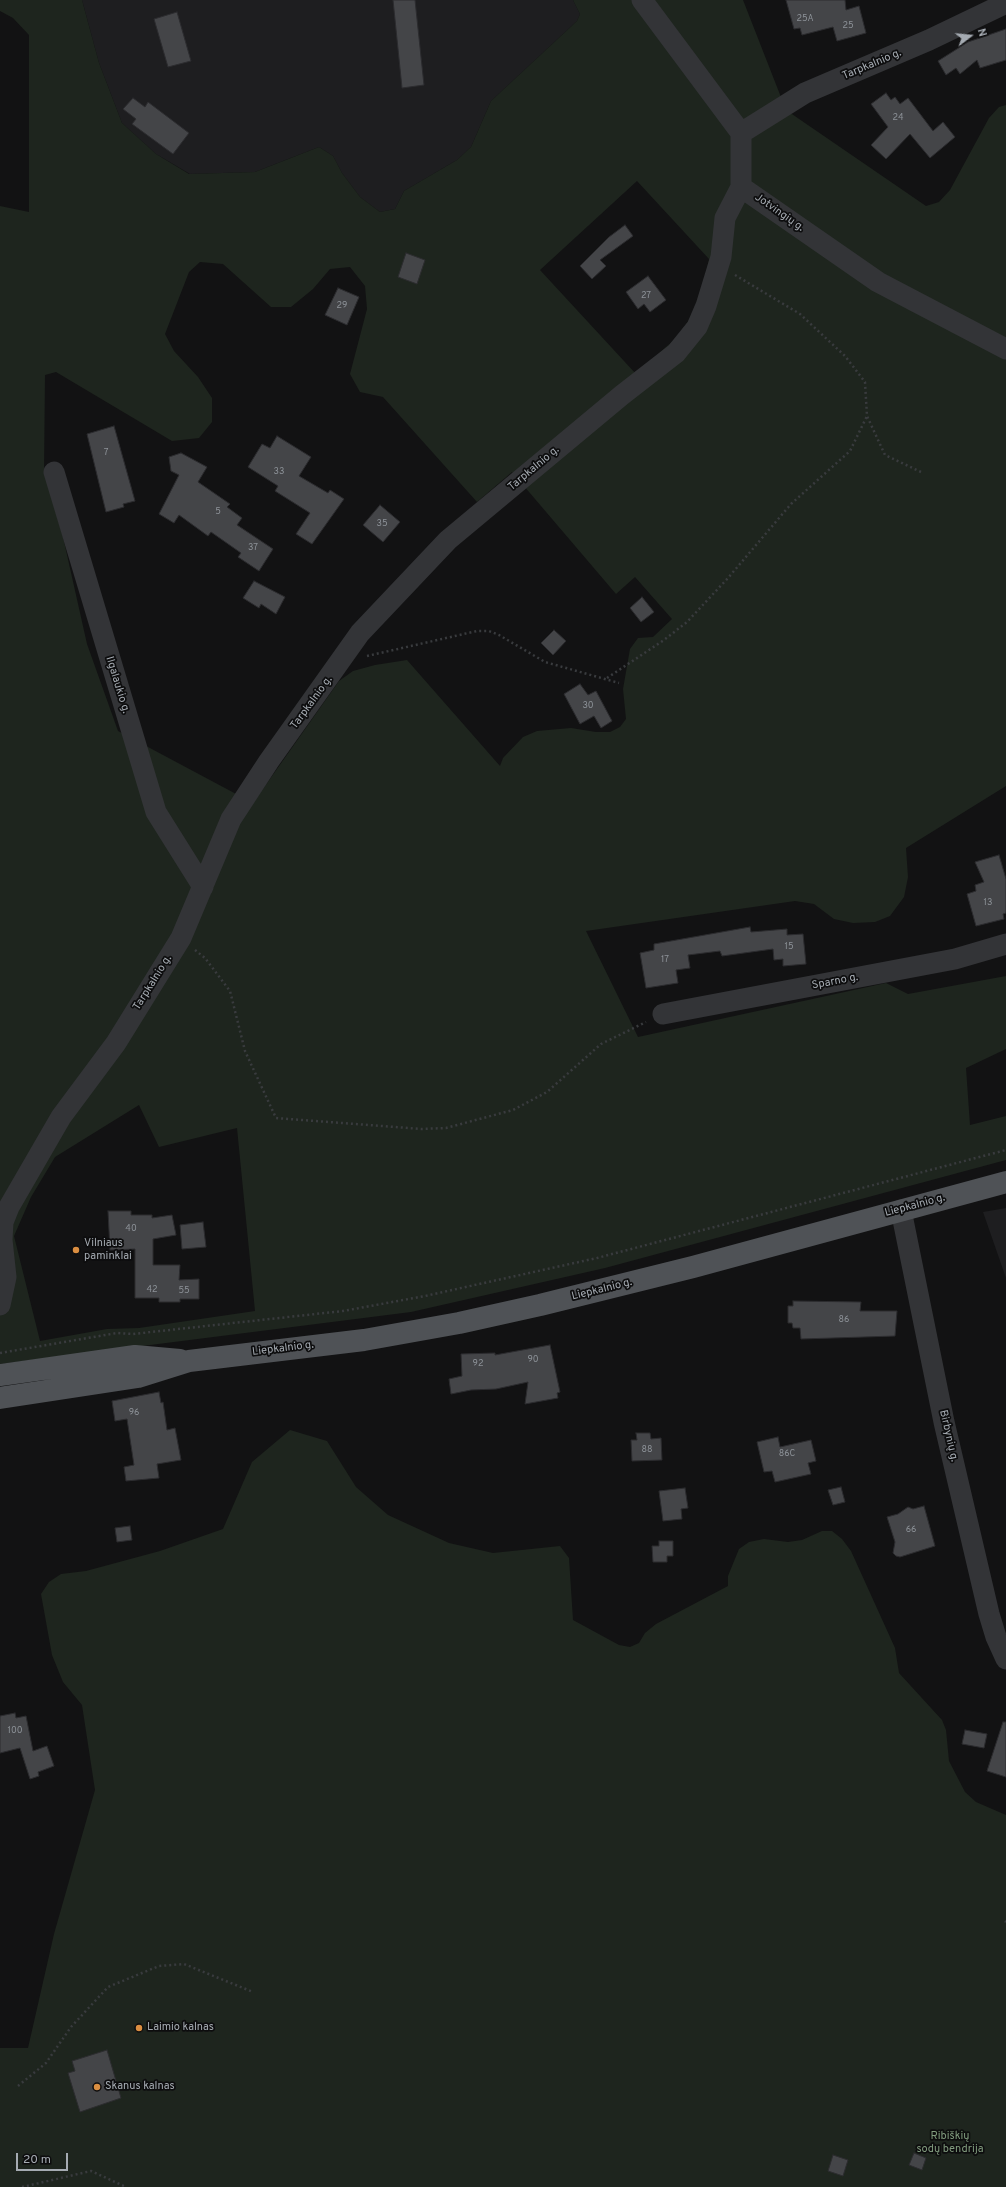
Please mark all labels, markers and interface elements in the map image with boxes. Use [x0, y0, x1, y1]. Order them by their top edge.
house number: 25A [796, 14, 814, 24]
north arrow [950, 16, 990, 56]
house number: 25 [842, 21, 854, 31]
text: N [974, 27, 989, 38]
street label: Tarpkalnio g. [841, 47, 903, 83]
house number: 24 [892, 113, 904, 123]
street label: Jotvingių g. [752, 191, 806, 235]
house number: 27 [641, 291, 651, 301]
house number: 29 [337, 301, 347, 311]
street label: Tarpkalnio g. [506, 444, 562, 494]
house number: 7 [104, 448, 108, 458]
house number: 33 [274, 467, 284, 477]
house number: 5 [215, 507, 221, 517]
house number: 35 [376, 519, 388, 529]
house number: 37 [248, 543, 258, 553]
street label: Ilgalaukio g. [102, 655, 132, 715]
street label: Tarpkalnio g. [288, 674, 336, 732]
house number: 30 [582, 701, 594, 711]
house number: 13 [984, 898, 992, 908]
house number: 15 [785, 942, 793, 952]
street label: Tarpkalnio g. [131, 953, 175, 1013]
house number: 17 [661, 955, 669, 965]
street label: Sparno g. [811, 971, 859, 993]
street label: Liepkalnio g. [883, 1192, 947, 1220]
house number: 40 [125, 1224, 137, 1234]
place label: Vilniaus paminklai [84, 1237, 132, 1263]
marker: Vilniaus paminklai [71, 1245, 81, 1255]
street label: Liepkalnio g. [570, 1276, 634, 1304]
house number: 42 [146, 1285, 158, 1295]
house number: 55 [178, 1286, 190, 1296]
house number: 86 [839, 1315, 849, 1325]
street label: Liepkalnio g. [252, 1339, 314, 1359]
house number: 90 [527, 1355, 539, 1365]
house number: 92 [473, 1359, 483, 1369]
house number: 96 [129, 1408, 139, 1418]
street label: Birbynių g. [936, 1409, 960, 1463]
house number: 88 [642, 1445, 652, 1455]
house number: 86C [779, 1449, 795, 1459]
house number: 66 [906, 1525, 916, 1535]
house number: 100 [8, 1726, 22, 1736]
place label: Laimio kalnas [147, 2021, 214, 2035]
marker: Laimio kalnas [134, 2023, 144, 2033]
place label: Skanus kalnas [105, 2080, 175, 2094]
marker: Skanus kalnas [92, 2082, 102, 2092]
park label: Ribiškių sodų bendrija [916, 2130, 984, 2156]
scale bar [18, 2145, 70, 2171]
text: 20 m [23, 2152, 51, 2168]

